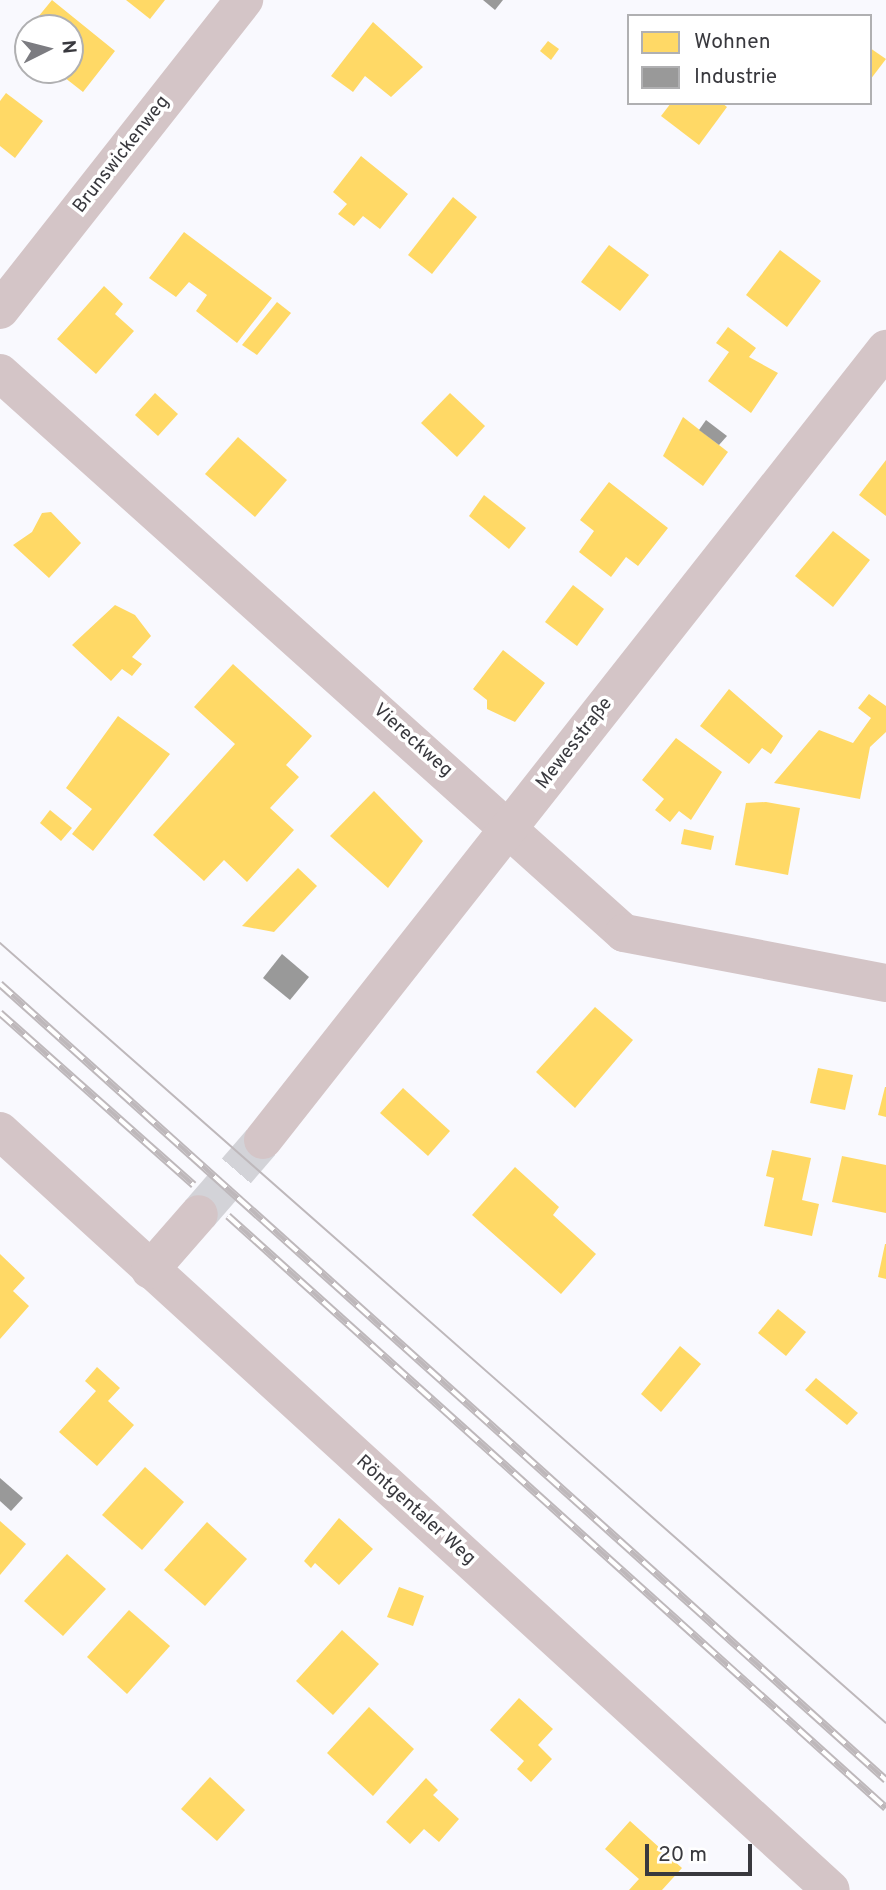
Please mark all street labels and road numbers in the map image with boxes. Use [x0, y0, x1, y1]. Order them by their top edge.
street label: Brunswickenweg [69, 92, 175, 218]
street label: Mewesstraße [532, 693, 618, 795]
street label: Viereckweg [368, 699, 456, 783]
street label: Röntgentaler Weg [350, 1451, 480, 1571]

